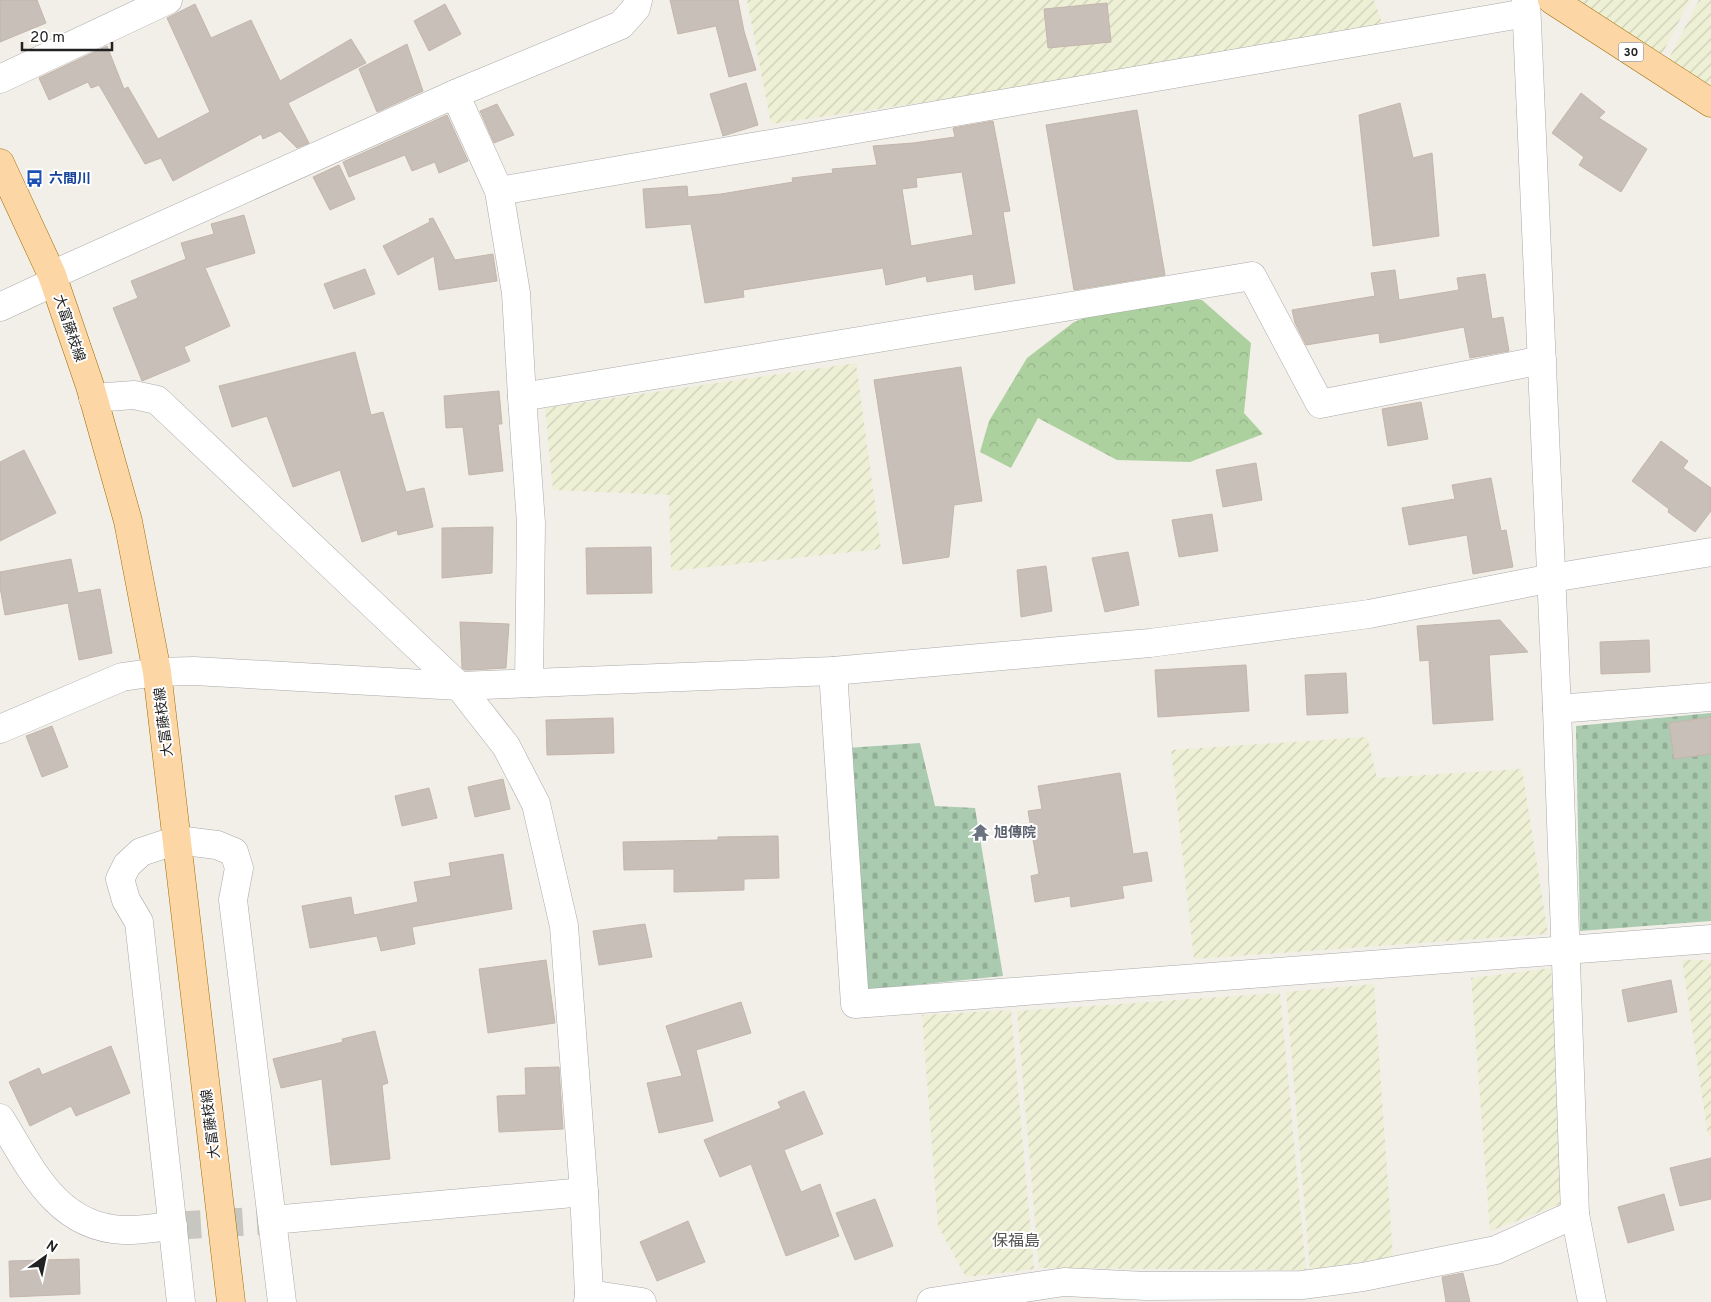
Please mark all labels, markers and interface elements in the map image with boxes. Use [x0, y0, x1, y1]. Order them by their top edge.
scale bar [22, 20, 112, 52]
text: 20 m [30, 29, 65, 48]
road number: 30 [1618, 42, 1644, 62]
bus stop icon: 六間川 [25, 168, 45, 188]
place label: 六間川 [49, 171, 91, 188]
street label: 大富藤枝線 [49, 293, 88, 364]
street label: 大富藤枝線 [152, 686, 177, 758]
temple icon: 旭傳院 [970, 822, 990, 842]
place label: 旭傳院 [994, 825, 1036, 842]
street label: 大富藤枝線 [199, 1088, 224, 1160]
north arrow [20, 1232, 70, 1282]
district label: 保福島 [992, 1232, 1040, 1252]
text: N [42, 1237, 60, 1257]

